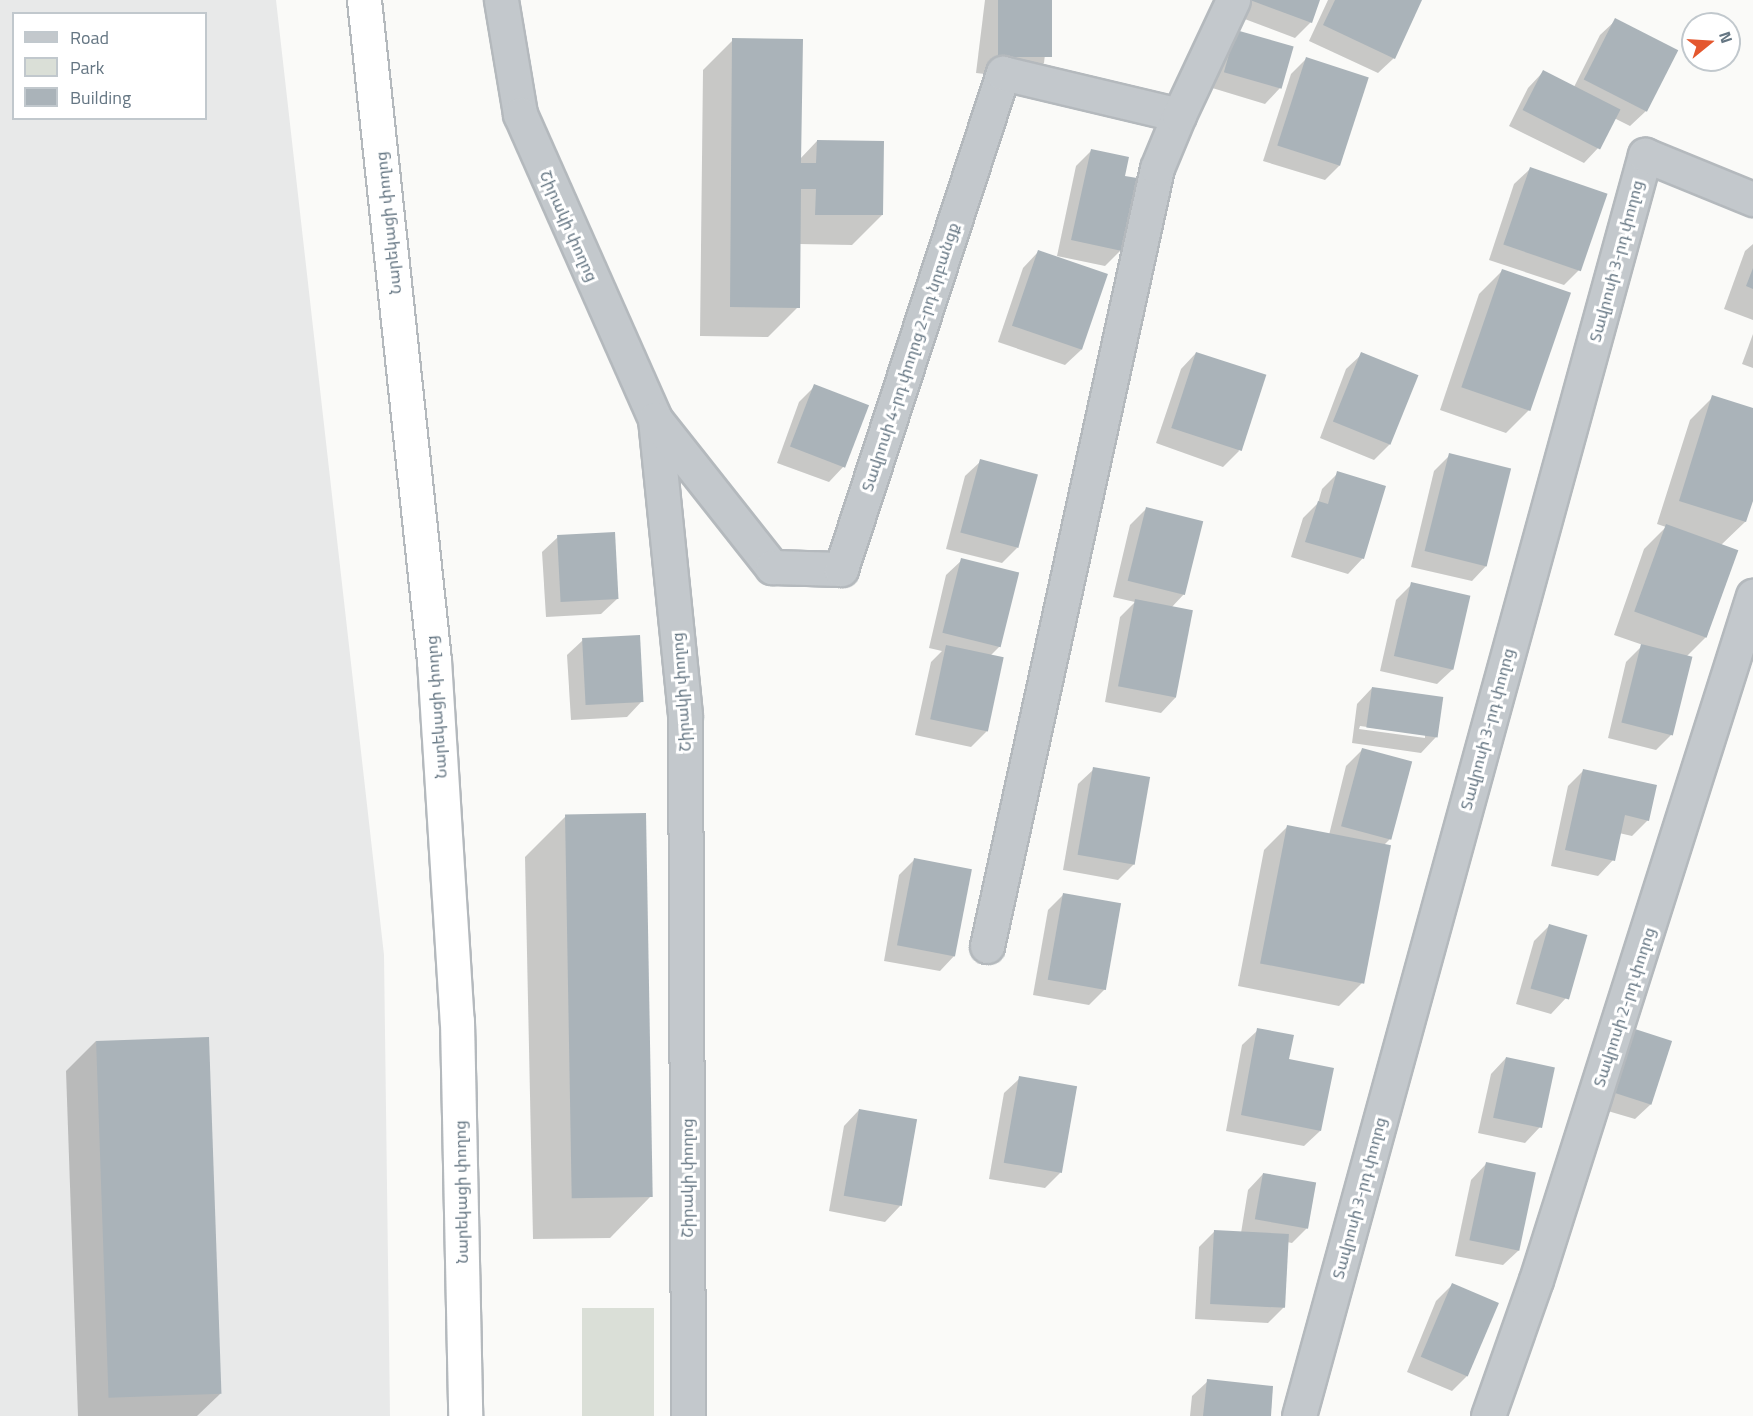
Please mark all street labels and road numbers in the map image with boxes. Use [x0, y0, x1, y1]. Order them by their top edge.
street label: Նարեկացի փողոց [371, 151, 405, 295]
street label: Շիրակի փողոց [536, 167, 602, 285]
street label: Տավրոսի 3-րդ փողոց [1585, 178, 1647, 344]
street label: Տավրոսի 4-րդ փողոց 2-րդ նրբանցք [857, 220, 963, 494]
street label: Շիրակի փողոց [667, 632, 695, 752]
street label: Նարեկացի փողոց [421, 635, 451, 779]
street label: Տավրոսի 3-րդ փողոց [1456, 646, 1518, 812]
street label: Տավրոսի 2-րդ փողոց [1589, 925, 1659, 1089]
street label: Տավրոսի 3-րդ փողոց [1328, 1115, 1390, 1281]
street label: Շիրակի փողոց [677, 1118, 697, 1238]
street label: Նարեկացի փողոց [450, 1120, 472, 1264]

